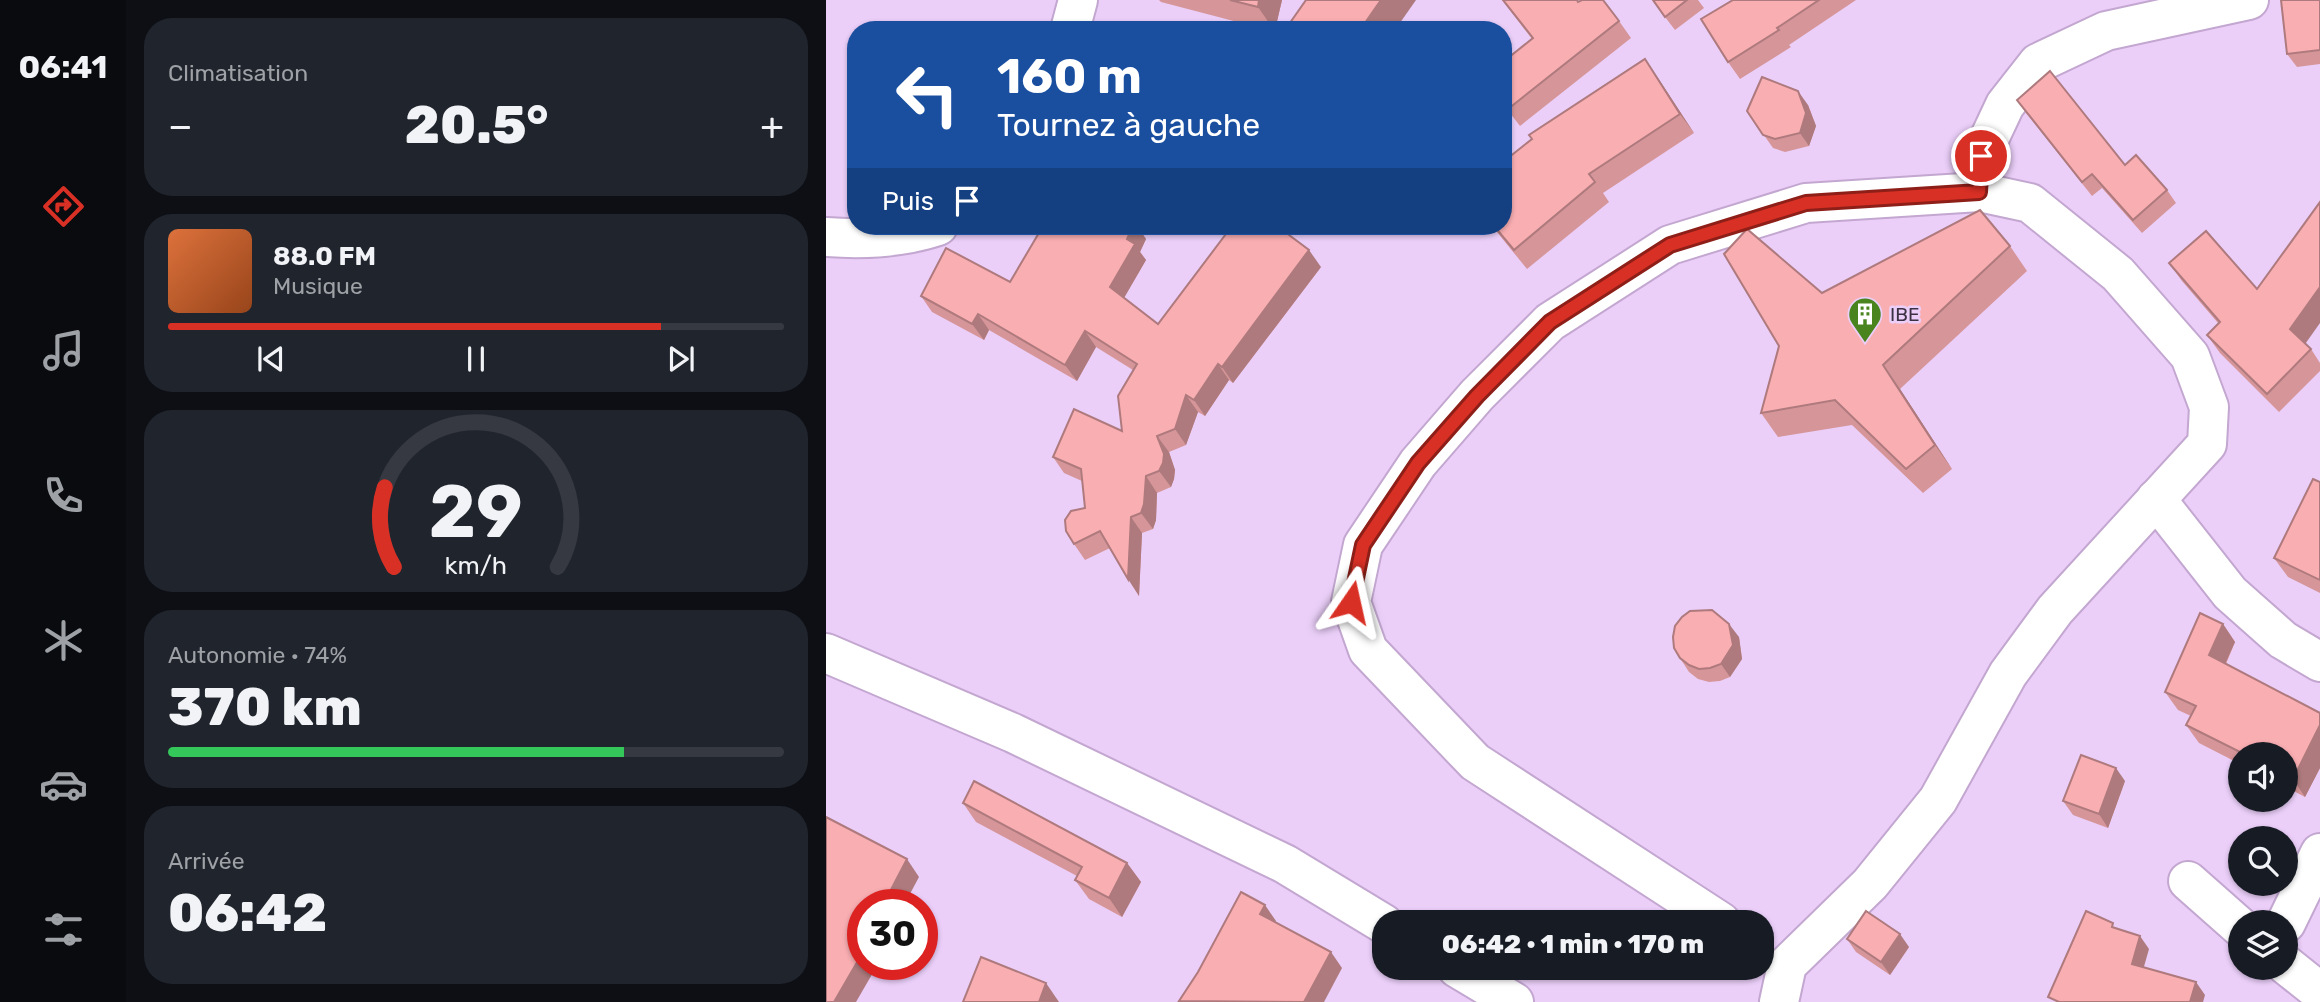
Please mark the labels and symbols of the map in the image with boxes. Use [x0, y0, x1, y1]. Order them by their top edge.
pin [1951, 126, 2011, 186]
building icon: IBE [1846, 295, 1884, 344]
place label: IBE [1890, 303, 1919, 326]
position arrow [1314, 565, 1388, 639]
speed limit sign: 30 [847, 889, 938, 980]

